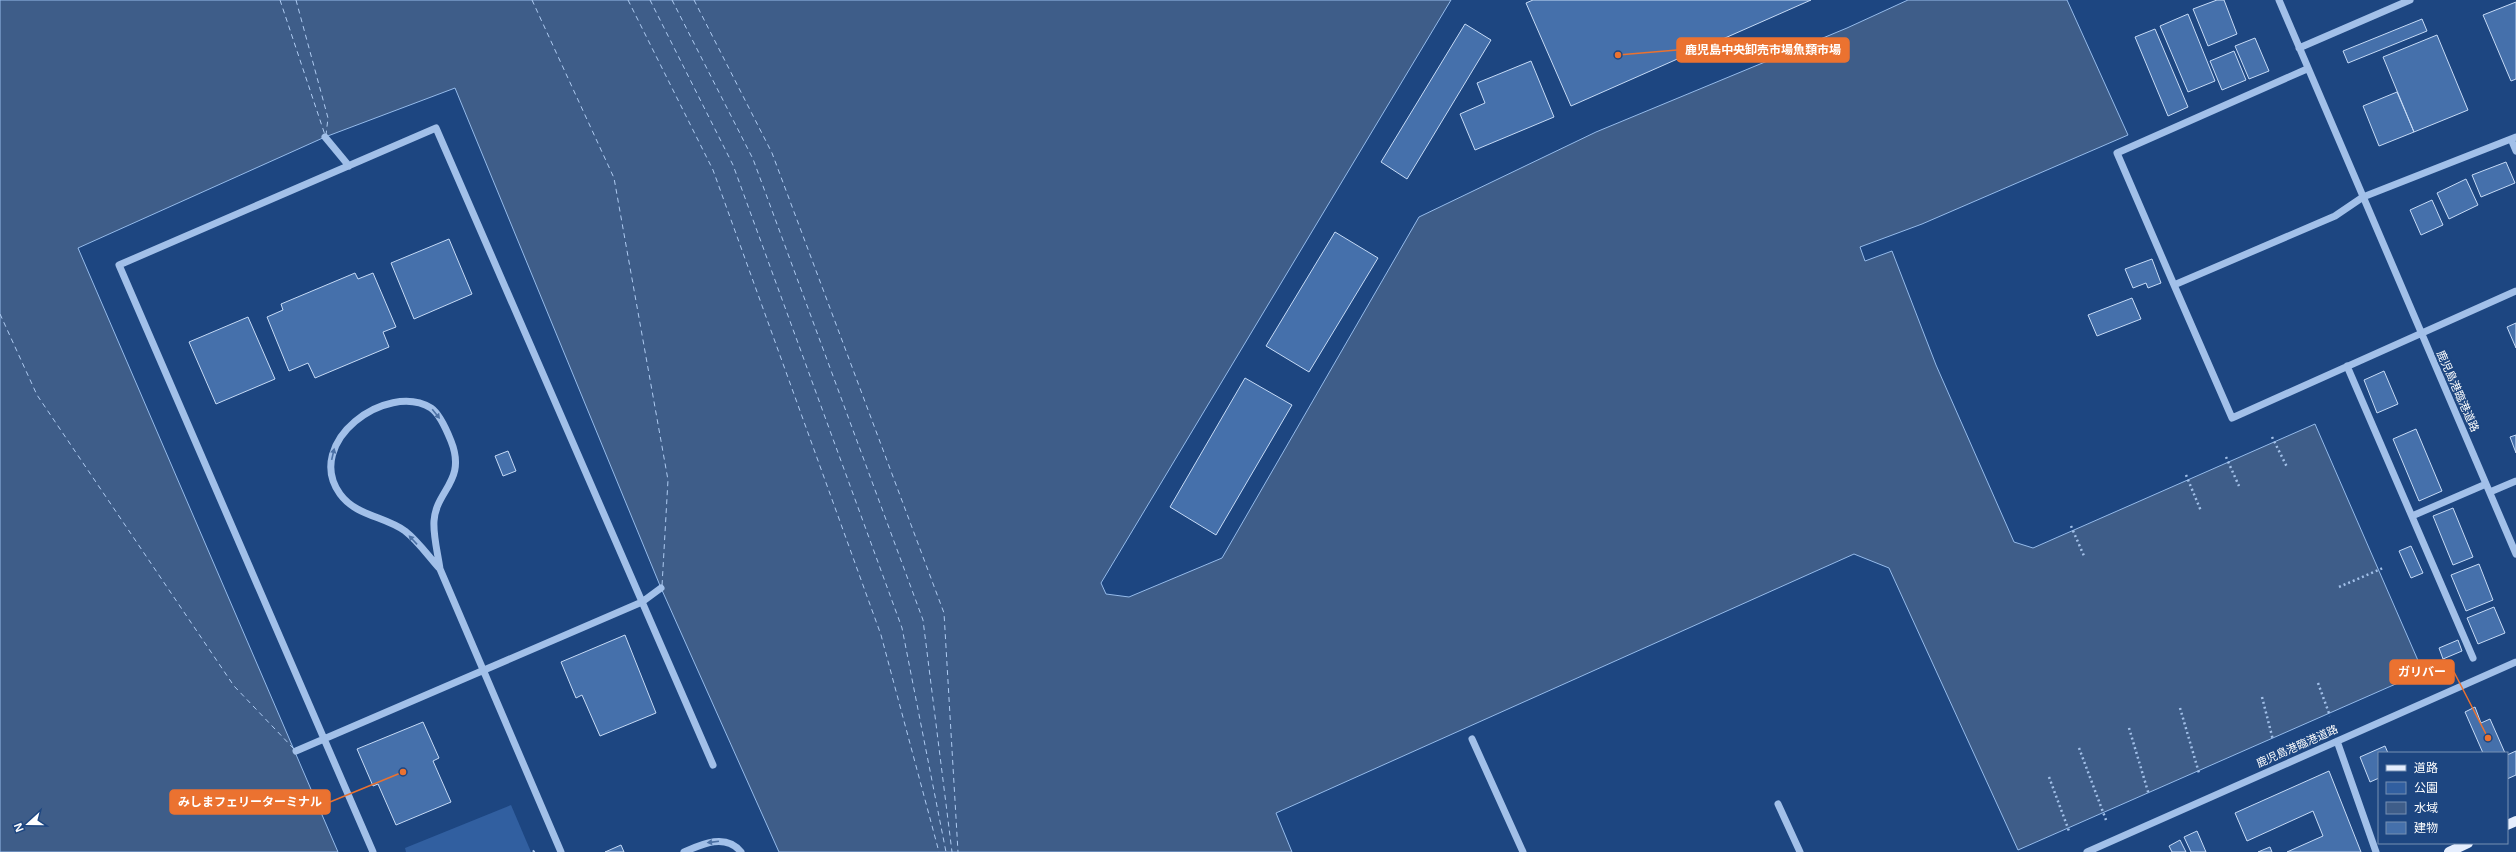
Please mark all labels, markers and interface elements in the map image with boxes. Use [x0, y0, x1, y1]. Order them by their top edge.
callout: 鹿児島中央卸売市場魚類市場 [1677, 38, 1849, 62]
text: 鹿児島中央卸売市場魚類市場 [1685, 41, 1841, 58]
street label: 鹿児島港臨港道路 [2434, 348, 2483, 434]
one-way arrow [431, 409, 440, 420]
one-way arrow [331, 448, 337, 461]
one-way arrow [408, 535, 418, 545]
callout: ガリバー [2390, 660, 2454, 684]
text: ガリバー [2398, 663, 2446, 680]
street label: 鹿児島港臨港道路 [2254, 721, 2340, 770]
legend [2378, 752, 2508, 844]
text: 道路 [2414, 759, 2438, 776]
text: 公園 [2414, 779, 2438, 796]
callout: みしまフェリーターミナル [170, 790, 330, 814]
text: みしまフェリーターミナル [178, 793, 322, 810]
text: 水域 [2414, 799, 2438, 816]
north arrow [8, 804, 48, 844]
text: 建物 [2414, 819, 2438, 836]
text: N [10, 821, 27, 835]
one-way arrow [707, 839, 719, 846]

